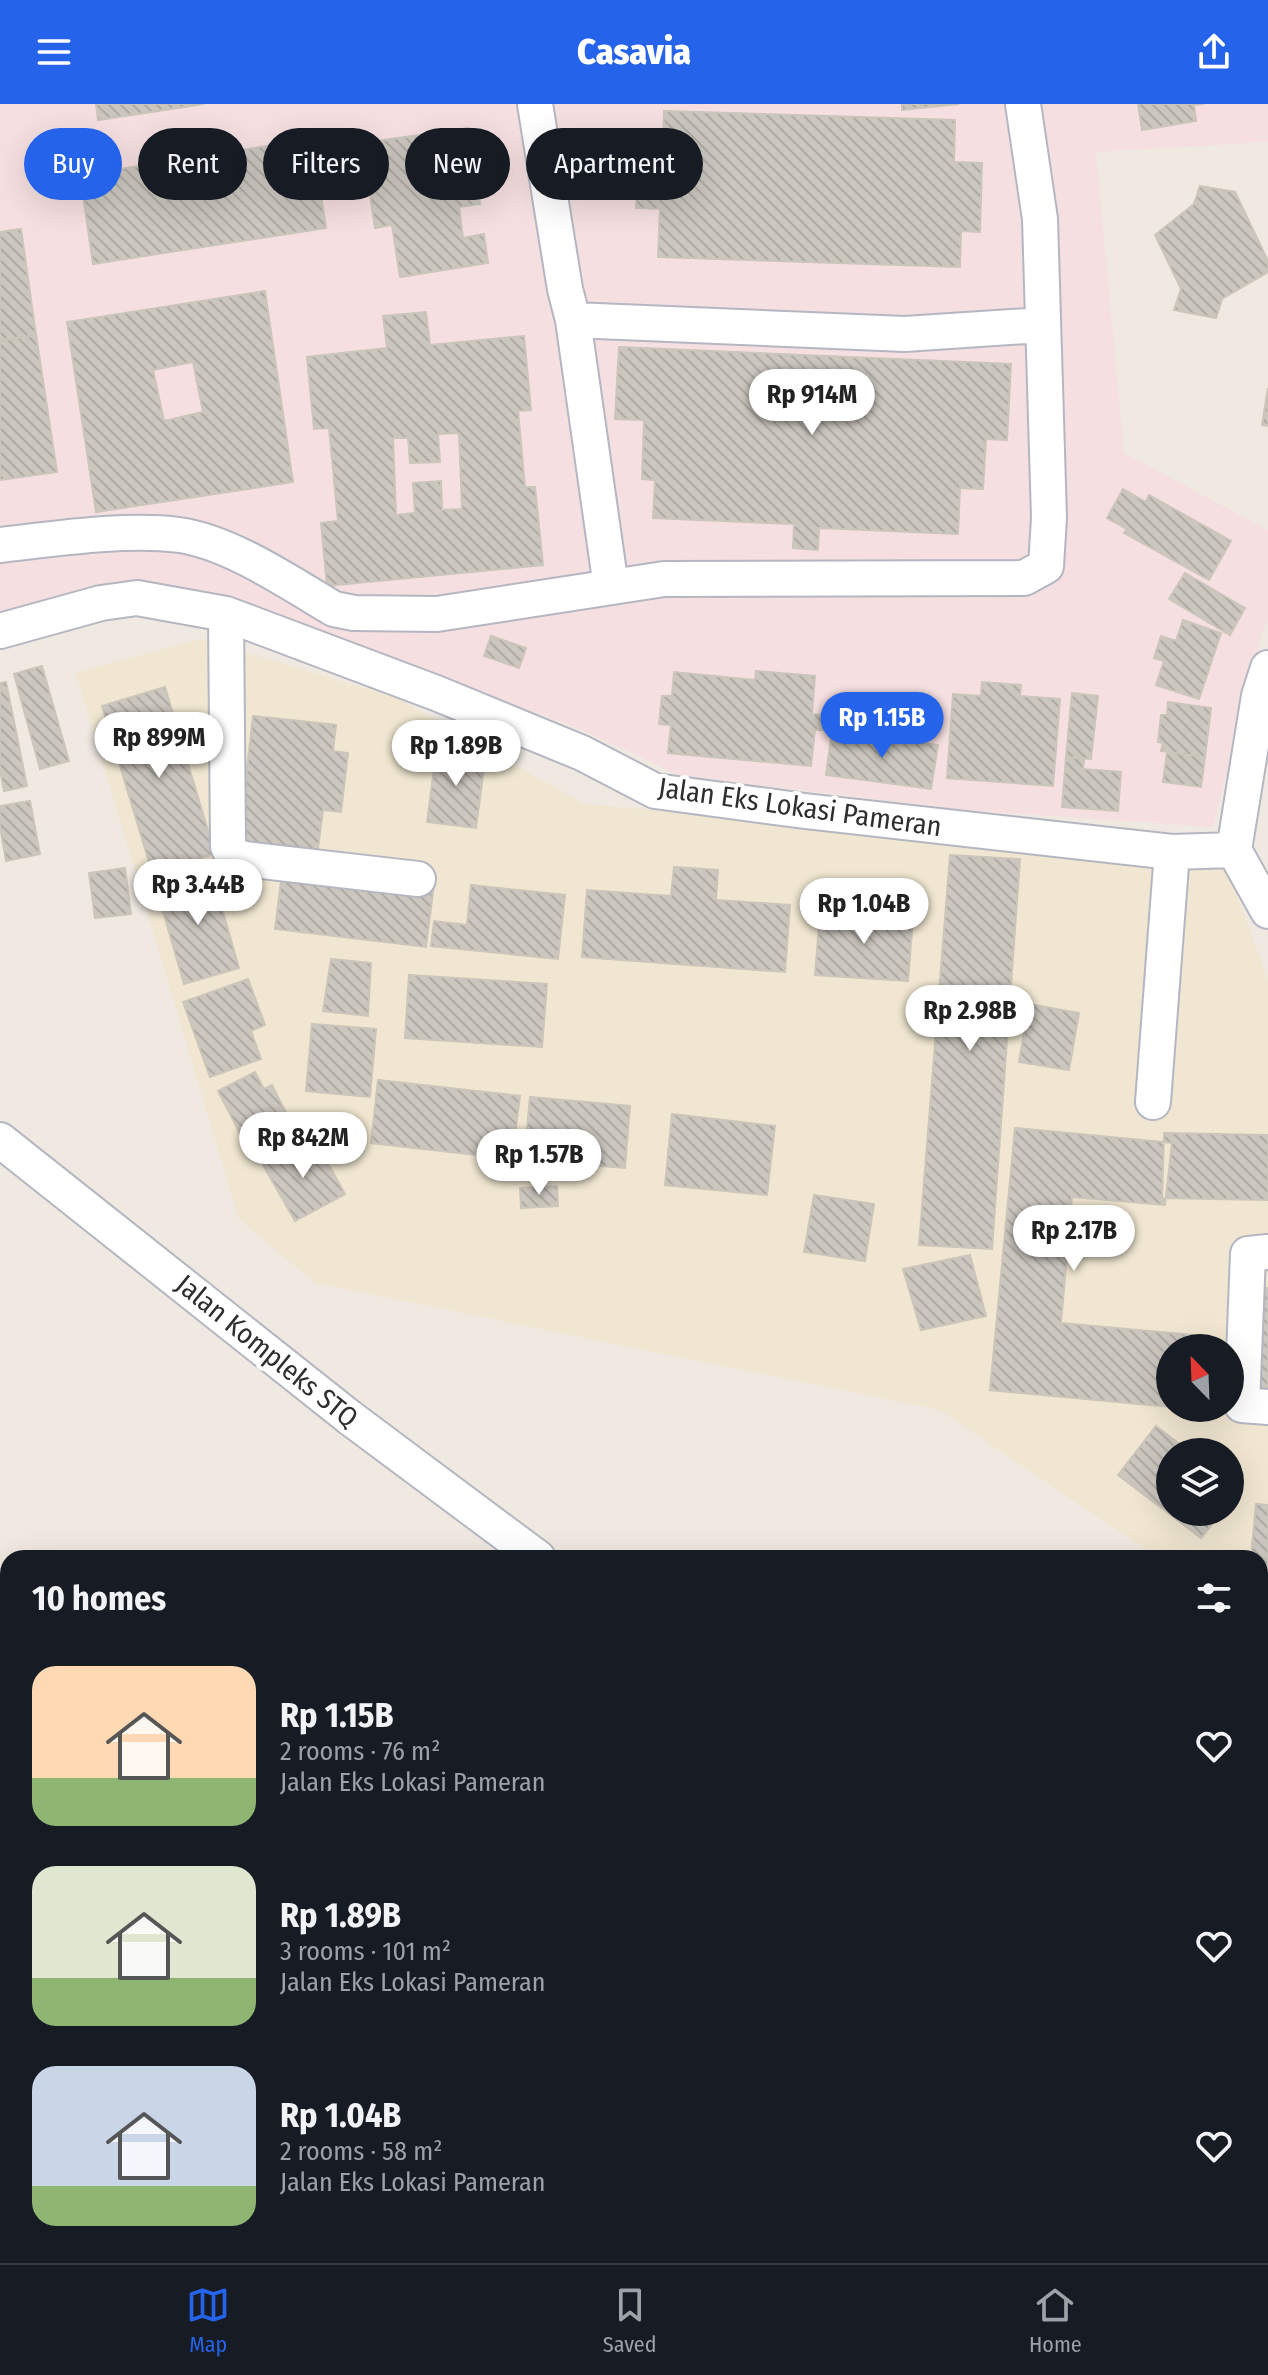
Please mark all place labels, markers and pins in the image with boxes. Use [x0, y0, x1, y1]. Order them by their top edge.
pin: Rp 914M [738, 369, 886, 437]
pin: Rp 1.15B [799, 692, 965, 760]
pin: Rp 899M [85, 712, 233, 780]
pin: Rp 1.89B [373, 720, 539, 788]
pin: Rp 3.44B [115, 859, 281, 927]
pin: Rp 1.04B [781, 878, 947, 946]
pin: Rp 2.98B [887, 985, 1053, 1053]
pin: Rp 842M [229, 1112, 377, 1180]
pin: Rp 1.57B [456, 1129, 622, 1197]
pin: Rp 2.17B [991, 1205, 1157, 1273]

